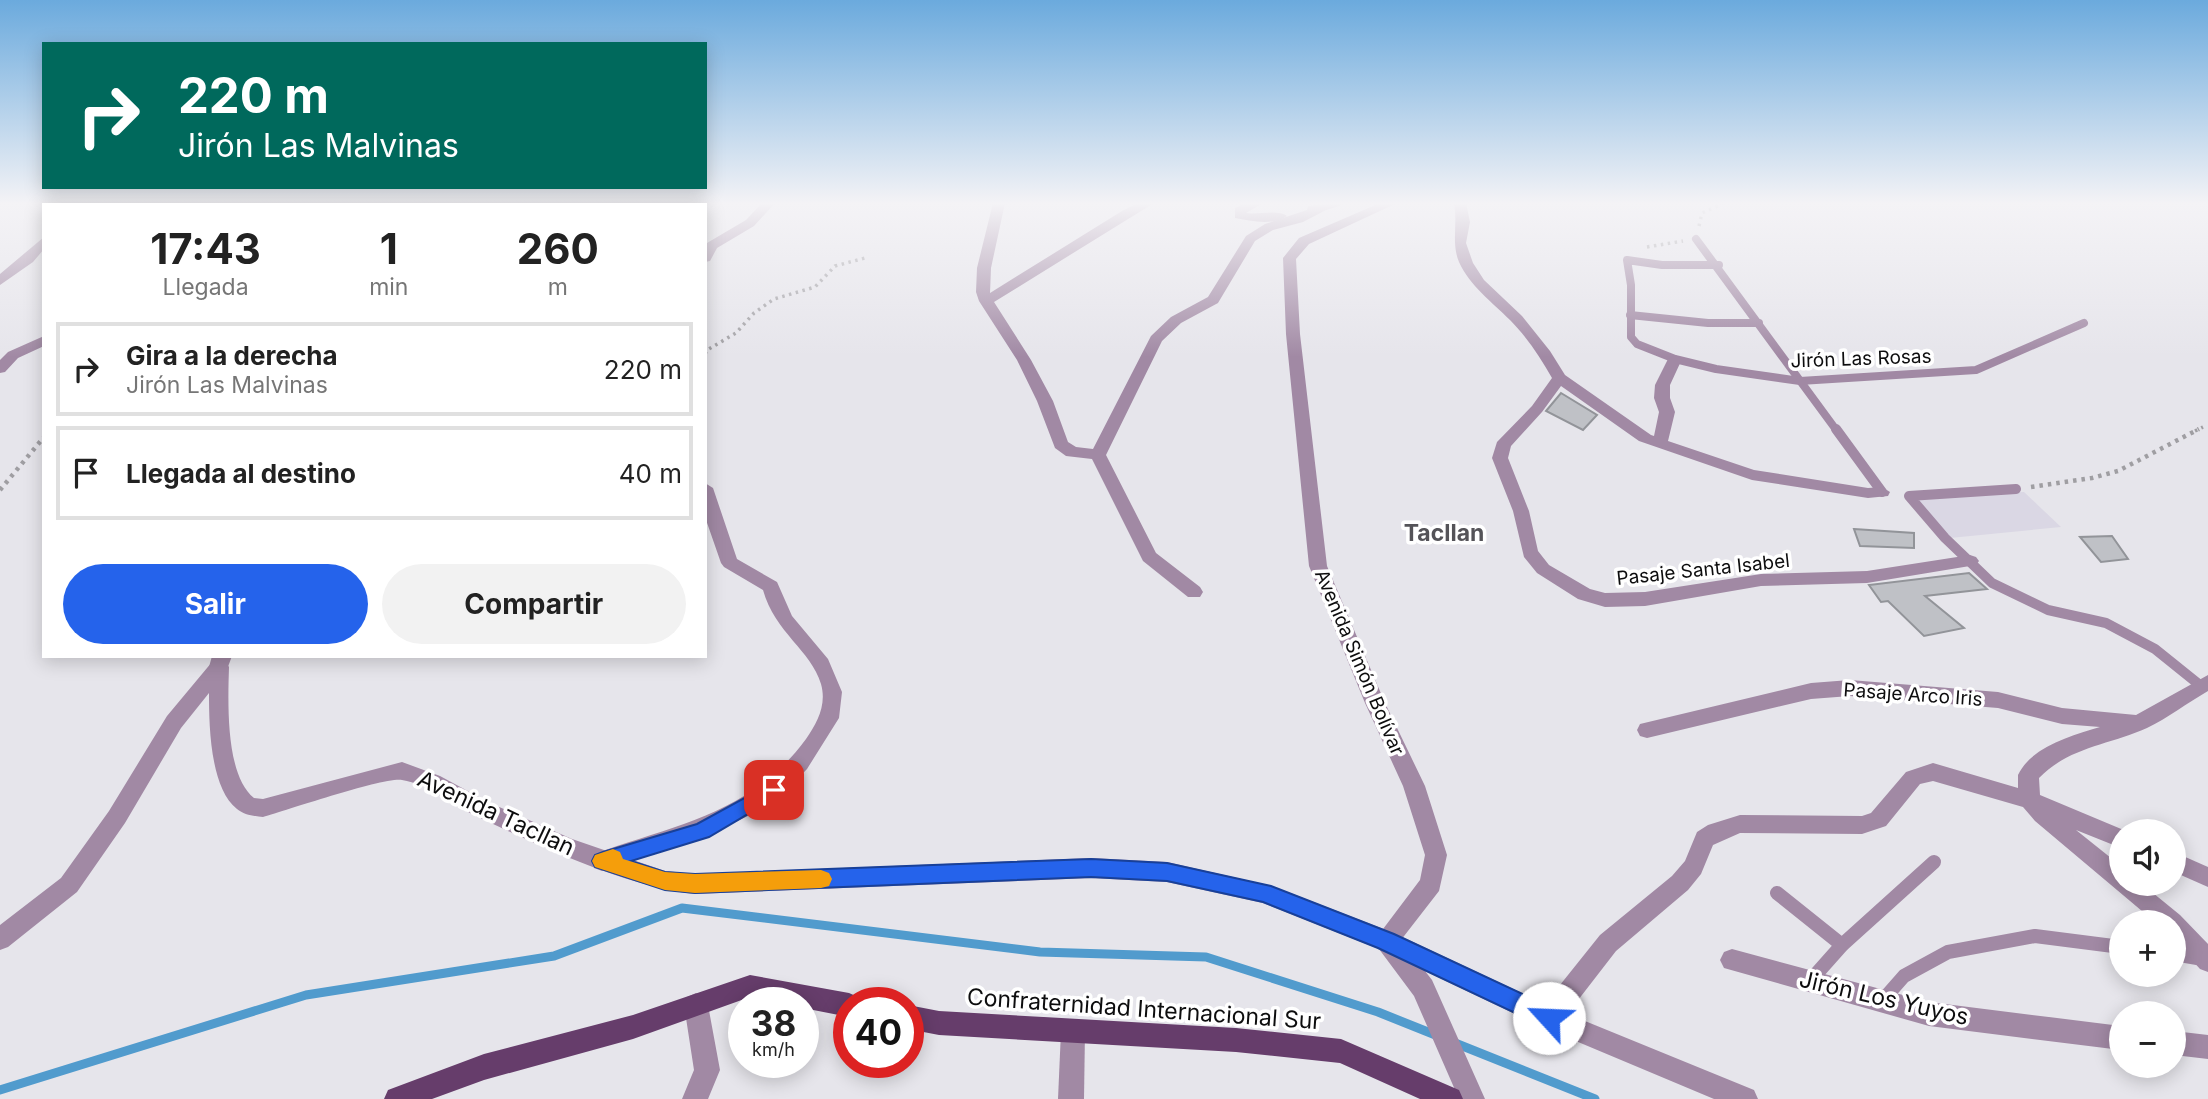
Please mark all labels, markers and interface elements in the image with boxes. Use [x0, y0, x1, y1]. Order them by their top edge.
text: 220 m [178, 66, 329, 125]
icon: right [63, 70, 154, 161]
text: Jirón Las Malvinas [178, 126, 459, 165]
text: 17:43 [150, 223, 261, 274]
text: 1 [380, 223, 398, 274]
text: 260 [517, 223, 599, 274]
text: Llegada [163, 273, 249, 301]
text: min [369, 273, 408, 301]
text: m [548, 273, 568, 301]
text: Gira a la derecha [126, 340, 338, 371]
street label: Jirón Las Rosas [1790, 345, 1932, 372]
icon: right [67, 350, 105, 388]
text: 220 m [604, 354, 682, 385]
text: Jirón Las Malvinas [126, 371, 328, 399]
icon: arrive [67, 454, 105, 492]
text: Llegada al destino [126, 458, 356, 489]
text: 40 m [619, 458, 682, 489]
district label: Tacllan [1404, 519, 1484, 547]
street label: Pasaje Santa Isabel [1615, 549, 1791, 590]
button: Salir [63, 564, 368, 644]
button: Compartir [382, 564, 686, 644]
street label: Avenida Simón Bolívar [1310, 566, 1409, 759]
street label: Pasaje Arco Iris [1843, 678, 1983, 711]
pin [744, 760, 804, 820]
street label: Avenida Tacllan [413, 764, 579, 862]
icon: arrive [755, 771, 793, 809]
map controls [2109, 819, 2186, 1078]
button: sound [2109, 819, 2186, 896]
button: + [2109, 910, 2186, 987]
street label: Jirón Los Yuyos [1797, 965, 1971, 1031]
position arrow [1512, 981, 1586, 1055]
street label: Confraternidad Internacional Sur [966, 983, 1322, 1035]
speed limit sign: 40 [833, 987, 924, 1078]
button: − [2109, 1001, 2186, 1078]
text: 38 [751, 1002, 796, 1044]
text: km/h [752, 1039, 795, 1060]

